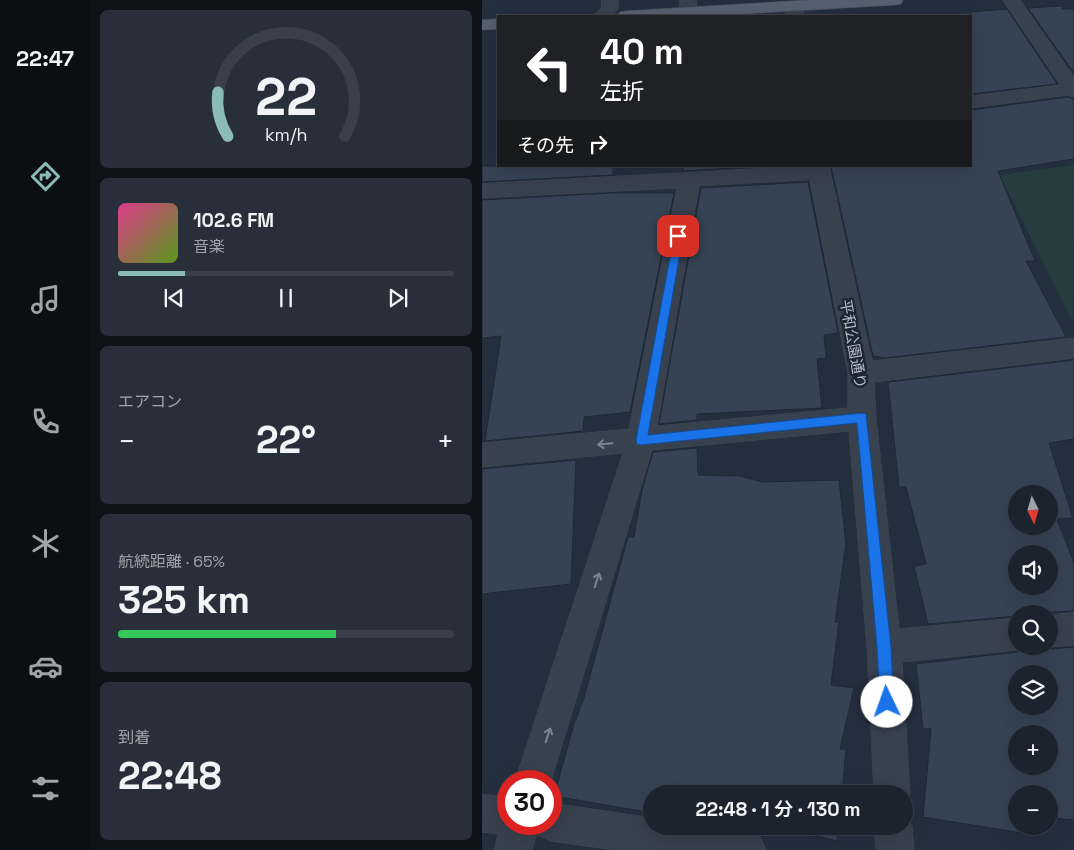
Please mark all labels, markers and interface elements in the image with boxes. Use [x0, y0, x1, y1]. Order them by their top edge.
text: 40 m [600, 30, 684, 74]
icon: left [517, 35, 582, 100]
text: 22:47 [16, 44, 74, 72]
text: 22 [255, 64, 317, 130]
text: 左折 [600, 77, 644, 105]
text: km/h [265, 123, 307, 146]
icon: right [584, 130, 612, 158]
text: その先 [517, 133, 574, 158]
icon: directions [28, 159, 63, 194]
text: 102.6 FM [193, 208, 274, 233]
pin [657, 215, 699, 257]
icon: arrive [664, 222, 692, 250]
text: 音楽 [193, 236, 225, 257]
icon: music [28, 282, 63, 317]
icon: previous [160, 284, 188, 312]
icon: pause [272, 284, 300, 312]
icon: next [384, 284, 412, 312]
street label: 平和公園通り [836, 298, 871, 390]
text: エアコン [118, 391, 182, 412]
icon: phone [28, 404, 63, 439]
text: 22° [256, 416, 316, 464]
text: − [118, 423, 135, 459]
text: + [437, 423, 454, 459]
one-way arrow [597, 439, 613, 448]
north arrow [1008, 485, 1058, 535]
map controls [1008, 485, 1058, 835]
icon: climate [28, 526, 63, 561]
button: sound [1008, 545, 1058, 595]
text: 航続距離 · 65% [118, 551, 225, 572]
one-way arrow [593, 573, 602, 588]
text: 325 km [118, 576, 250, 624]
button: search [1008, 605, 1058, 655]
icon: car [28, 649, 63, 684]
button: layers [1008, 665, 1058, 715]
position arrow [860, 675, 912, 727]
button: + [1008, 725, 1058, 775]
text: 到着 [118, 727, 150, 748]
one-way arrow [543, 727, 553, 743]
text: 22:48 [118, 752, 221, 800]
speed limit sign: 30 [497, 770, 562, 835]
icon: filters [28, 771, 63, 806]
button: − [1008, 785, 1058, 835]
text: 22:48 · 1 分 · 130 m [695, 797, 861, 822]

